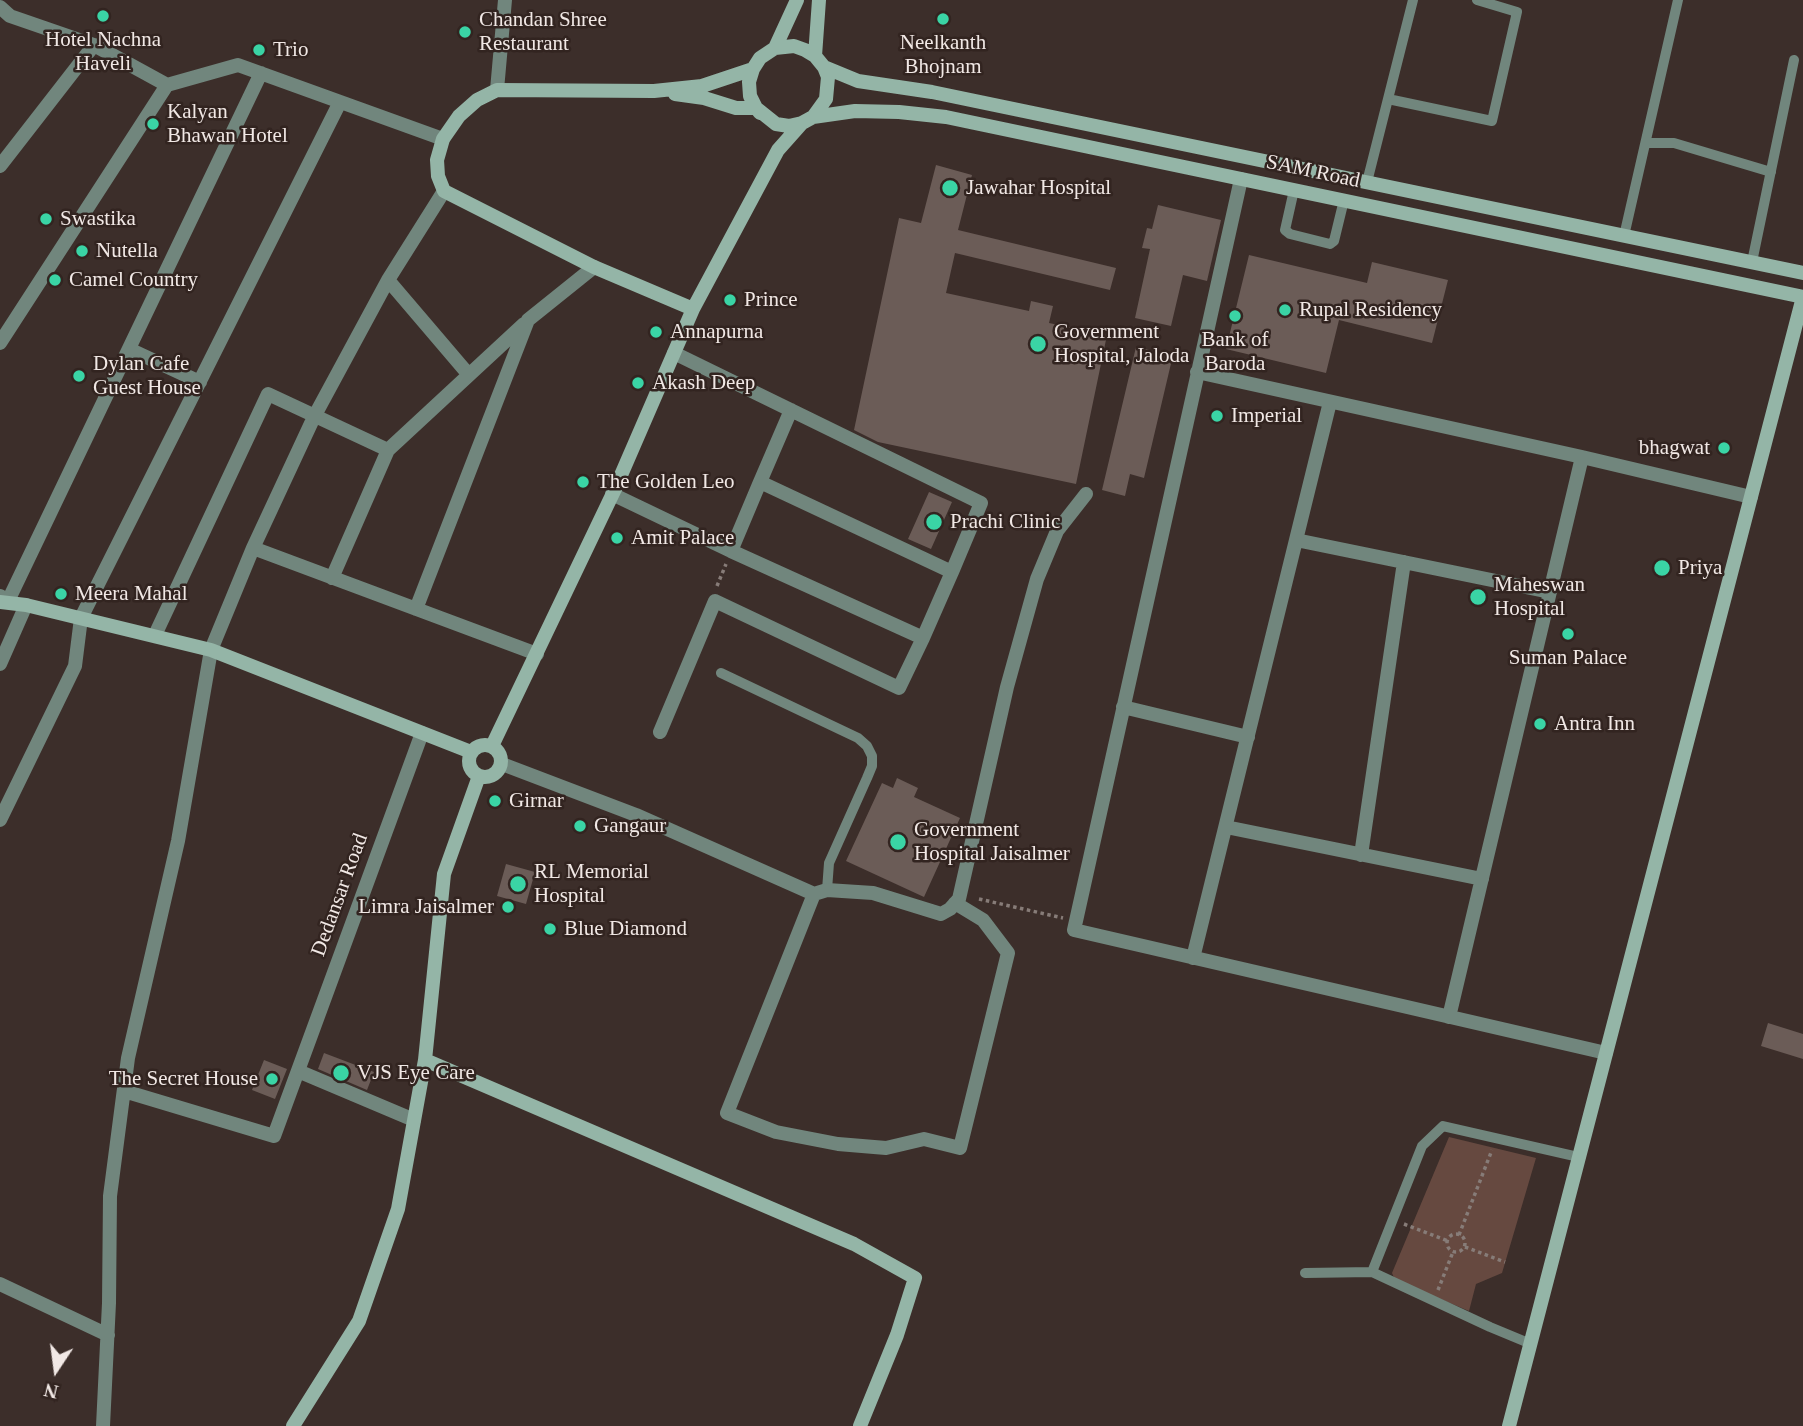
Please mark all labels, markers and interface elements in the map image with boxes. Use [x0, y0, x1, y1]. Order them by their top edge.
place label: Chandan Shree Restaurant [479, 7, 607, 57]
marker: Hotel Nachna Haveli [95, 8, 111, 24]
marker: Neelkanth Bhojnam [935, 11, 951, 27]
marker: Chandan Shree Restaurant [457, 24, 473, 40]
place label: Hotel Nachna Haveli [45, 27, 161, 77]
place label: Neelkanth Bhojnam [900, 30, 986, 80]
place label: Trio [273, 37, 308, 63]
marker: Trio [251, 42, 267, 58]
place label: Kalyan Bhawan Hotel [167, 99, 288, 149]
marker: Kalyan Bhawan Hotel [145, 116, 161, 132]
street label: SAM Road [1264, 150, 1362, 194]
place label: Jawahar Hospital [966, 175, 1111, 201]
marker: Jawahar Hospital [940, 178, 960, 198]
place label: Swastika [60, 206, 136, 232]
marker: Swastika [38, 211, 54, 227]
place label: Nutella [96, 238, 158, 264]
marker: Nutella [74, 243, 90, 259]
place label: Camel Country [69, 267, 198, 293]
marker: Camel Country [47, 272, 63, 288]
place label: Prince [744, 287, 798, 313]
marker: Prince [722, 292, 738, 308]
place label: Rupal Residency [1299, 297, 1442, 323]
marker: Rupal Residency [1277, 302, 1293, 318]
marker: Bank of Baroda [1227, 308, 1243, 324]
place label: Annapurna [670, 319, 763, 345]
place label: Government Hospital, Jaloda [1054, 319, 1189, 369]
marker: Annapurna [648, 324, 664, 340]
place label: Bank of Baroda [1201, 327, 1269, 377]
marker: Government Hospital, Jaloda [1028, 334, 1048, 354]
place label: Dylan Cafe Guest House [93, 351, 201, 401]
marker: Dylan Cafe Guest House [71, 368, 87, 384]
place label: Akash Deep [652, 370, 755, 396]
marker: Akash Deep [630, 375, 646, 391]
place label: Imperial [1231, 403, 1302, 429]
marker: Imperial [1209, 408, 1225, 424]
place label: bhagwat [1639, 435, 1710, 461]
marker: bhagwat [1716, 440, 1732, 456]
place label: The Golden Leo [597, 469, 735, 495]
marker: The Golden Leo [575, 474, 591, 490]
place label: Prachi Clinic [950, 509, 1060, 535]
marker: Prachi Clinic [924, 512, 944, 532]
place label: Amit Palace [631, 525, 734, 551]
marker: Amit Palace [609, 530, 625, 546]
place label: Priya [1678, 555, 1722, 581]
marker: Priya [1652, 558, 1672, 578]
place label: Maheswan Hospital [1494, 572, 1585, 622]
place label: Meera Mahal [75, 581, 188, 607]
marker: Meera Mahal [53, 586, 69, 602]
marker: Maheswan Hospital [1468, 587, 1488, 607]
marker: Suman Palace [1560, 626, 1576, 642]
place label: Suman Palace [1509, 645, 1627, 671]
place label: Antra Inn [1554, 711, 1635, 737]
marker: Antra Inn [1532, 716, 1548, 732]
place label: Girnar [509, 788, 564, 814]
marker: Girnar [487, 793, 503, 809]
place label: Gangaur [594, 813, 666, 839]
place label: Government Hospital Jaisalmer [914, 817, 1070, 867]
marker: Gangaur [572, 818, 588, 834]
street label: Dedansar Road [306, 830, 374, 960]
marker: Government Hospital Jaisalmer [888, 832, 908, 852]
place label: RL Memorial Hospital [534, 859, 649, 909]
marker: RL Memorial Hospital [508, 874, 528, 894]
place label: Limra Jaisalmer [358, 894, 494, 920]
marker: Limra Jaisalmer [500, 899, 516, 915]
place label: Blue Diamond [564, 916, 687, 942]
marker: Blue Diamond [542, 921, 558, 937]
place label: VJS Eye Care [357, 1060, 475, 1086]
marker: VJS Eye Care [331, 1063, 351, 1083]
place label: The Secret House [109, 1066, 258, 1092]
marker: The Secret House [264, 1071, 280, 1087]
north arrow [21, 1335, 91, 1405]
text: N [42, 1379, 60, 1403]

